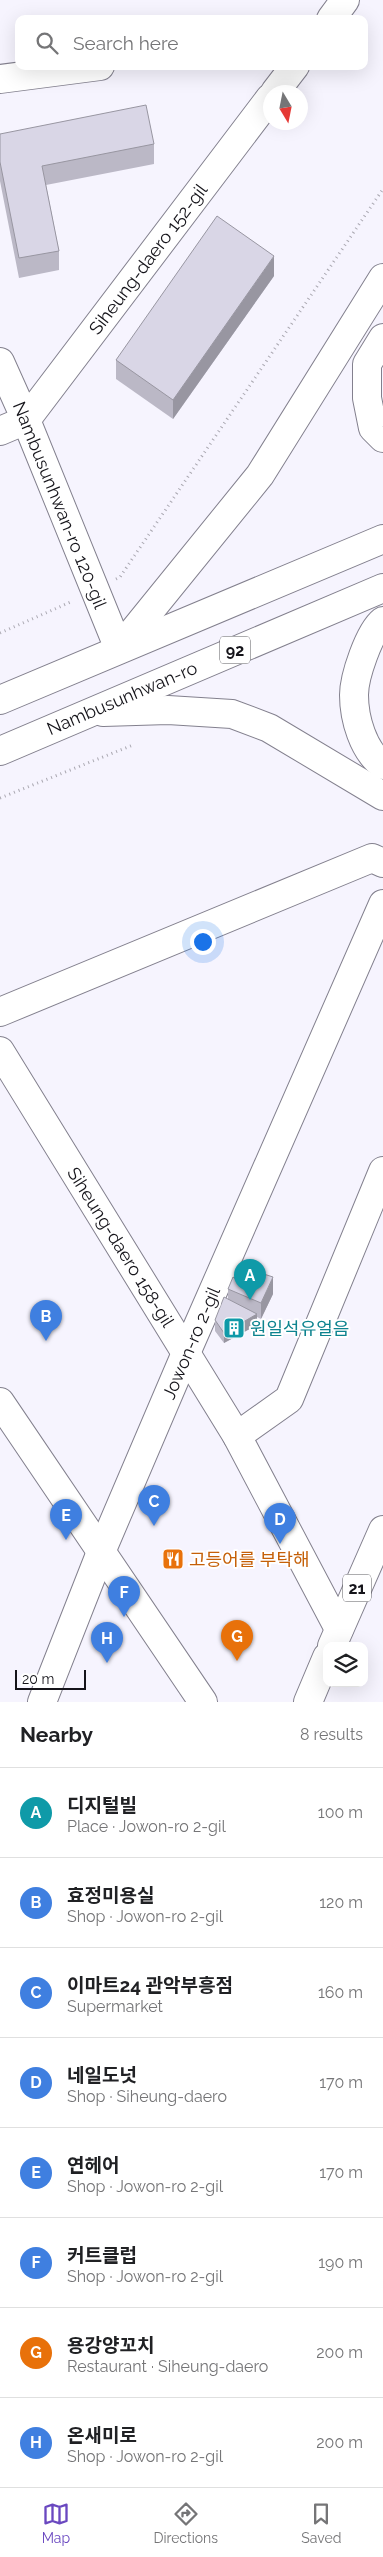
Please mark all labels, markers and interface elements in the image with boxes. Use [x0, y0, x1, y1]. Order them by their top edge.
search box [15, 15, 368, 70]
icon: search [33, 29, 61, 57]
text: Search here [73, 32, 179, 54]
north arrow [263, 85, 308, 130]
street label: Siheung-daero 152-gil [85, 179, 212, 338]
street label: Nambusunhwan-ro 120-gil [9, 398, 111, 612]
road number: 92 [220, 636, 250, 664]
street label: Nambusunhwan-ro [44, 657, 201, 739]
your location [190, 929, 216, 955]
street label: Siheung-daero 158-gil [63, 1163, 179, 1331]
pin: A [234, 1259, 266, 1300]
street label: Jowon-ro 2-gil [158, 1283, 224, 1402]
pin: B [30, 1300, 62, 1341]
building icon: 원일석유얼음 [222, 1316, 246, 1340]
place label: 원일석유얼음 [250, 1318, 349, 1339]
pin: C [138, 1485, 170, 1526]
pin: E [50, 1499, 82, 1540]
pin: D [264, 1503, 296, 1544]
restaurant icon: 고등어를 부탁해 [161, 1547, 185, 1571]
place label: 고등어를 부탁해 [189, 1549, 310, 1570]
road number: 21 [343, 1575, 371, 1602]
pin: F [108, 1576, 140, 1617]
pin: G [221, 1620, 253, 1661]
pin: H [91, 1622, 123, 1663]
map controls [323, 1642, 368, 1687]
button: layers [323, 1642, 368, 1687]
scale bar [15, 1667, 86, 1690]
text: 20 m [22, 1671, 54, 1687]
text: Nearby [20, 1722, 93, 1747]
text: 8 results [300, 1725, 363, 1744]
text: 디지털빌 [67, 1794, 137, 1816]
text: A [31, 1803, 41, 1822]
text: 100 m [318, 1803, 363, 1822]
text: Place · Jowon-ro 2-gil [67, 1817, 226, 1836]
text: 효정미용실 [67, 1884, 154, 1906]
text: B [31, 1893, 41, 1912]
text: 120 m [319, 1893, 363, 1912]
text: Shop · Jowon-ro 2-gil [67, 1907, 223, 1926]
text: 이마트24 관악부흥점 [67, 1974, 233, 1996]
text: C [31, 1983, 41, 2002]
text: 160 m [318, 1983, 363, 2002]
text: Supermarket [67, 1997, 163, 2016]
text: 네일도넛 [67, 2064, 137, 2086]
text: D [30, 2073, 42, 2092]
text: 170 m [319, 2073, 363, 2092]
text: Shop · Siheung-daero [67, 2087, 227, 2106]
text: 연헤어 [67, 2154, 119, 2176]
text: E [31, 2163, 41, 2182]
text: 170 m [319, 2163, 363, 2182]
text: Shop · Jowon-ro 2-gil [67, 2177, 223, 2196]
text: 커트클럽 [67, 2244, 137, 2266]
text: F [31, 2253, 41, 2272]
text: 190 m [318, 2253, 363, 2272]
text: Shop · Jowon-ro 2-gil [67, 2267, 223, 2286]
text: 용강양꼬치 [67, 2334, 154, 2356]
text: G [30, 2343, 42, 2362]
text: 200 m [316, 2343, 363, 2362]
text: Restaurant · Siheung-daero [67, 2357, 268, 2376]
text: 온새미로 [67, 2424, 137, 2446]
text: H [30, 2433, 42, 2452]
text: 200 m [316, 2433, 363, 2452]
text: Shop · Jowon-ro 2-gil [67, 2447, 223, 2466]
tab: Map [42, 2500, 70, 2546]
tab: Directions [153, 2500, 218, 2546]
tab: Saved [301, 2500, 341, 2546]

